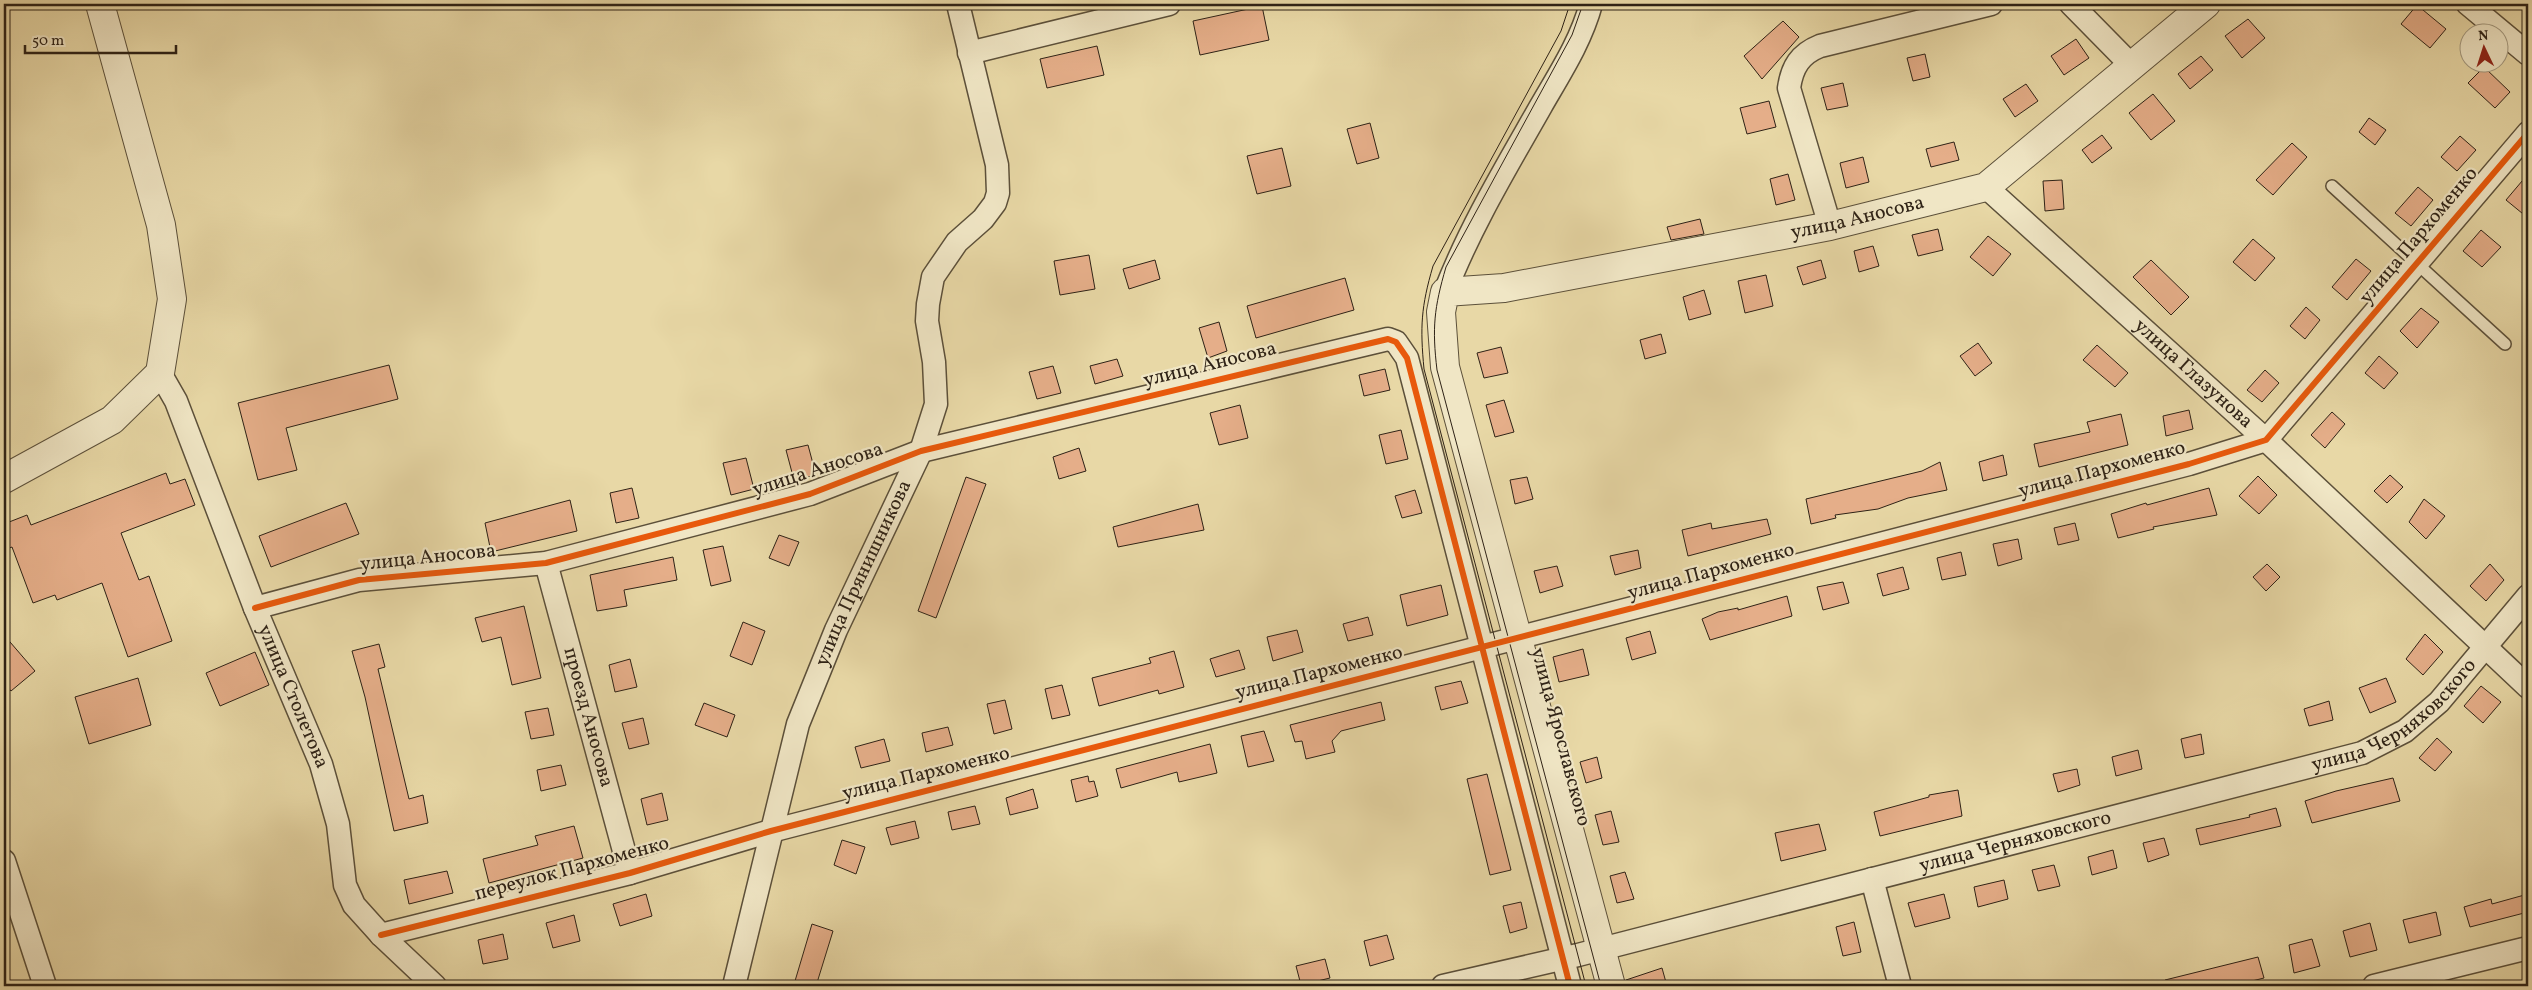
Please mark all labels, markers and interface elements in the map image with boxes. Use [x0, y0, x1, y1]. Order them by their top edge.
scale bar [25, 22, 176, 54]
north arrow [2460, 22, 2510, 72]
text: N [2477, 27, 2489, 46]
text: 50 m [32, 31, 64, 52]
street label: улица Пархоменко [2353, 161, 2485, 311]
street label: улица Аносова [1789, 189, 1927, 247]
street label: улица Глазунова [2127, 313, 2259, 435]
street label: улица Аносова [1141, 335, 1280, 395]
street label: улица Пархоменко [2015, 434, 2189, 506]
street label: улица Аносова [749, 436, 887, 504]
street label: улица Прянишникова [809, 476, 919, 671]
street label: улица Пархоменко [1624, 536, 1798, 608]
street label: улица Аносова [359, 537, 497, 579]
street label: улица Столетова [250, 620, 335, 773]
street label: улица Пархоменко [1232, 639, 1406, 707]
street label: проезд Аносова [556, 644, 620, 791]
street label: улица Ярославского [1523, 645, 1597, 829]
street label: улица Черняховского [2308, 653, 2483, 779]
street label: улица Пархоменко [839, 740, 1013, 808]
street label: улица Черняховского [1916, 804, 2114, 881]
street label: переулок Пархоменко [472, 830, 672, 908]

